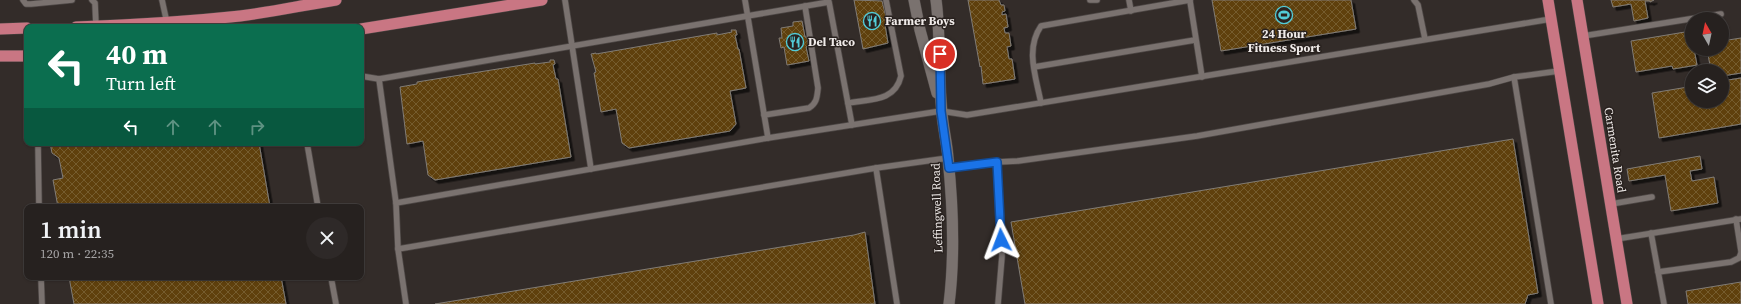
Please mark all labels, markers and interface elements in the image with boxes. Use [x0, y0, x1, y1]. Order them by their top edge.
sports icon: 24 Hour Fitness Sport [1274, 5, 1294, 25]
restaurant icon: Farmer Boys [862, 11, 882, 31]
north arrow [1685, 12, 1729, 56]
map controls [1685, 12, 1729, 108]
place label: Farmer Boys [885, 13, 955, 29]
place label: 24 Hour Fitness Sport [1248, 26, 1321, 56]
restaurant icon: Del Taco [785, 32, 805, 52]
place label: Del Taco [808, 34, 855, 50]
text: 40 m [106, 35, 168, 73]
pin [923, 37, 957, 71]
icon: left [40, 40, 92, 92]
icon: arrive [929, 43, 951, 65]
button: layers [1685, 64, 1729, 108]
text: Turn left [106, 71, 176, 96]
street label: Carmenita Road [1600, 106, 1630, 194]
icon: left [120, 116, 142, 138]
icon: ahead [162, 116, 184, 138]
icon: ahead [204, 116, 226, 138]
icon: right [246, 116, 268, 138]
street label: Leffingwell Road [927, 163, 947, 253]
text: 1 min [40, 213, 102, 246]
button: close [306, 217, 348, 259]
position arrow [980, 219, 1022, 261]
text: 120 m · 22:35 [40, 245, 114, 262]

